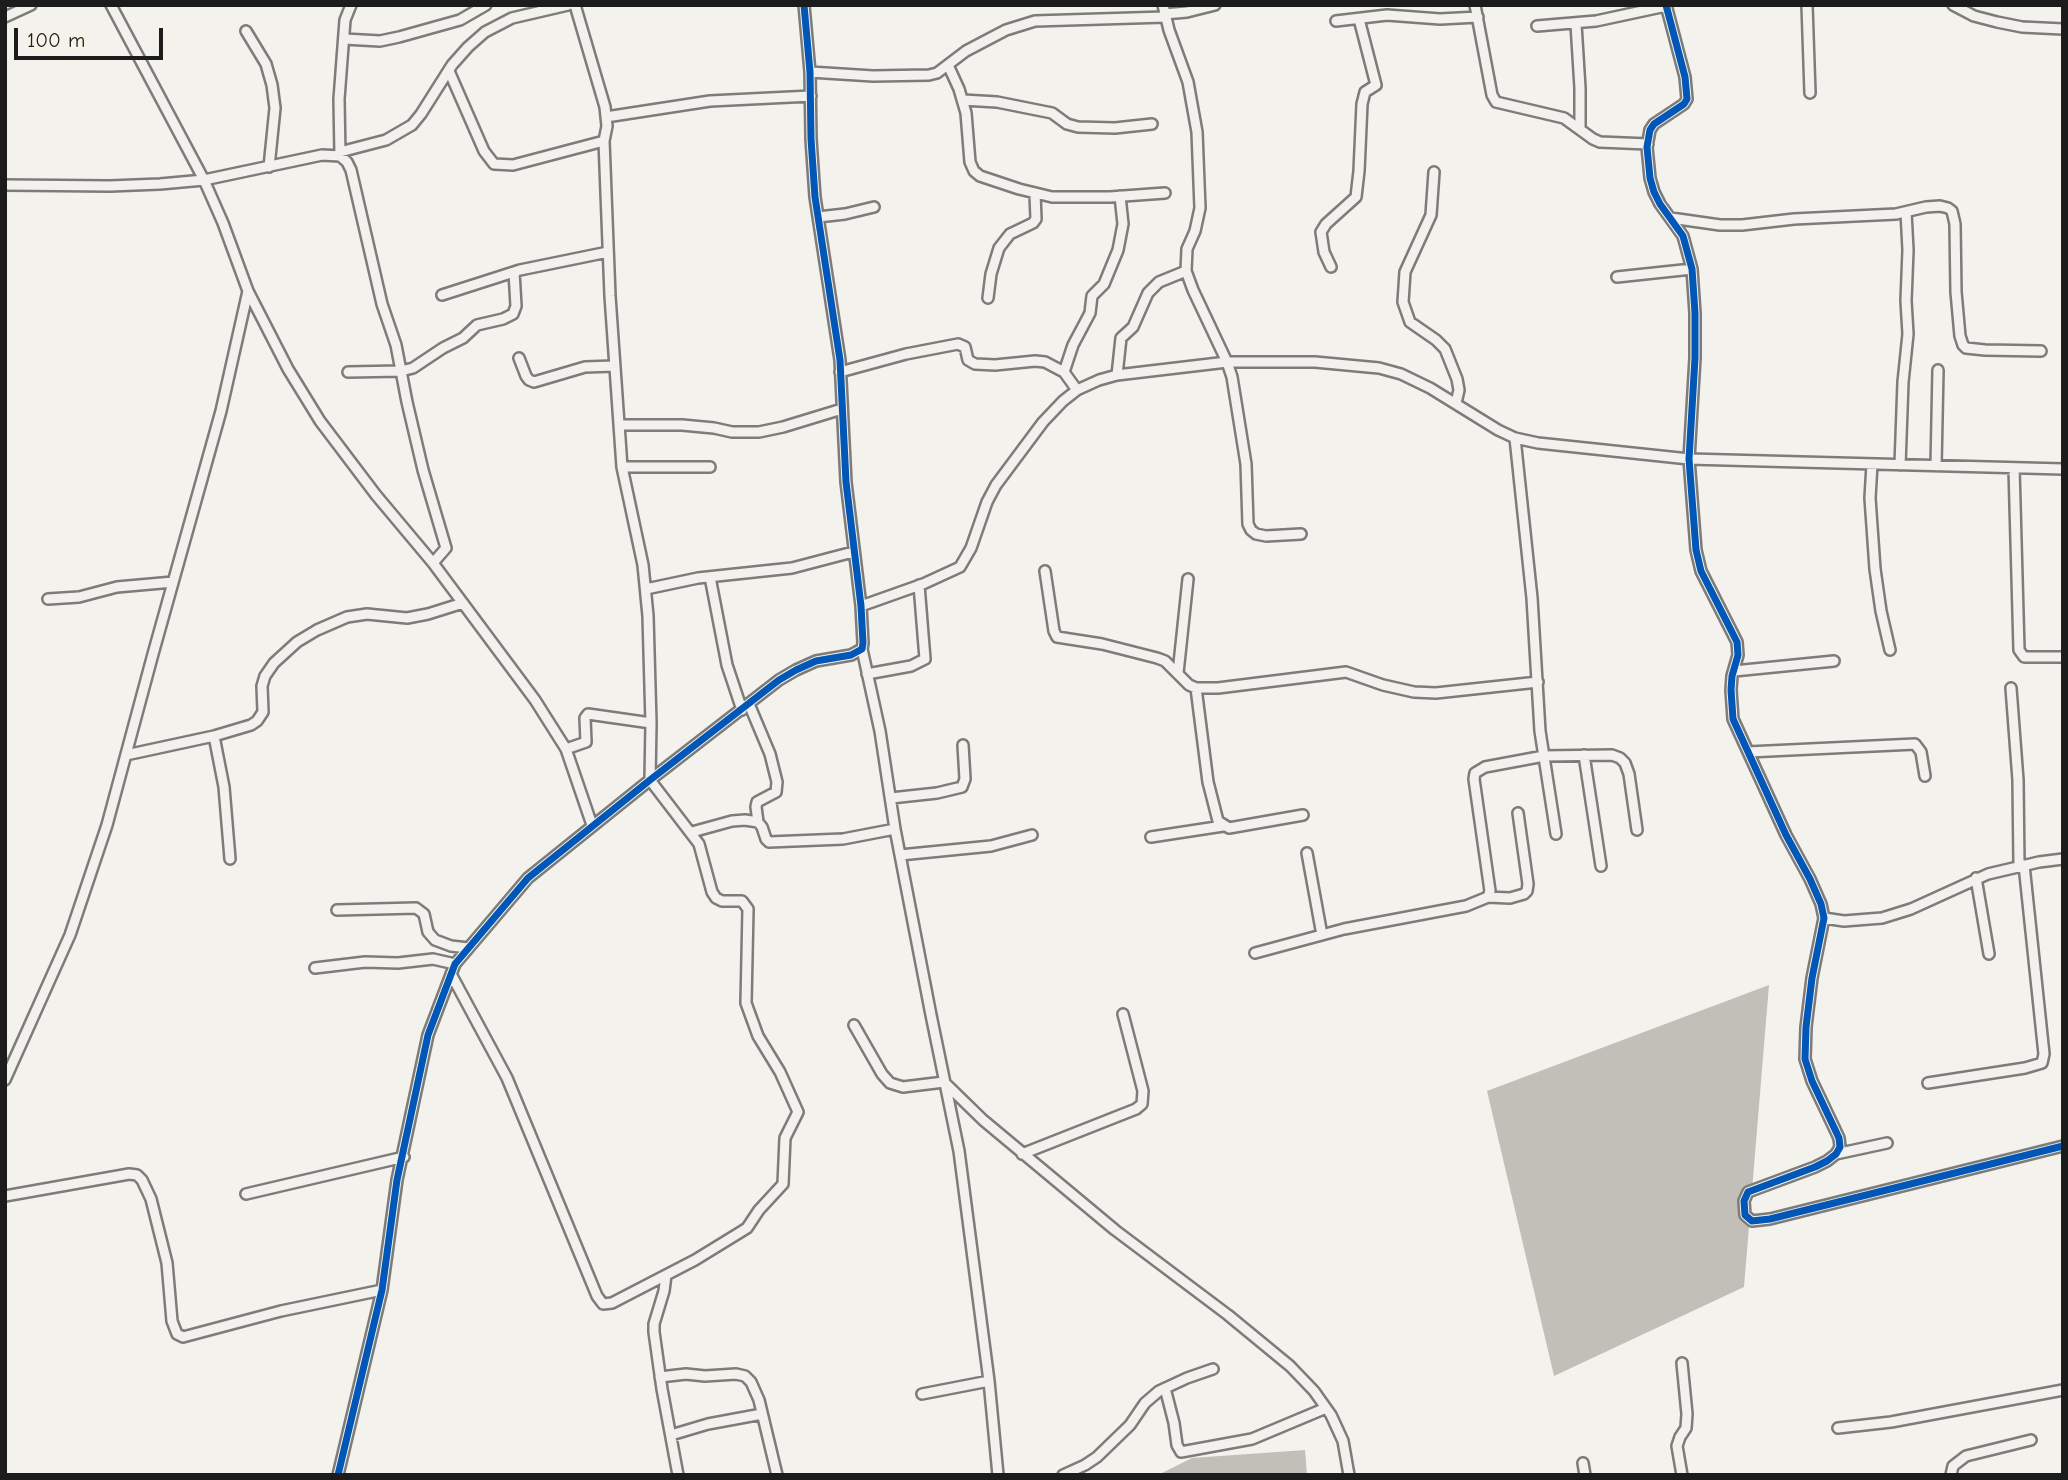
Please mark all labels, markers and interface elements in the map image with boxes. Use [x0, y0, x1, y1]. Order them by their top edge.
scale bar [18, 14, 166, 58]
text: 100 m [27, 28, 85, 52]

